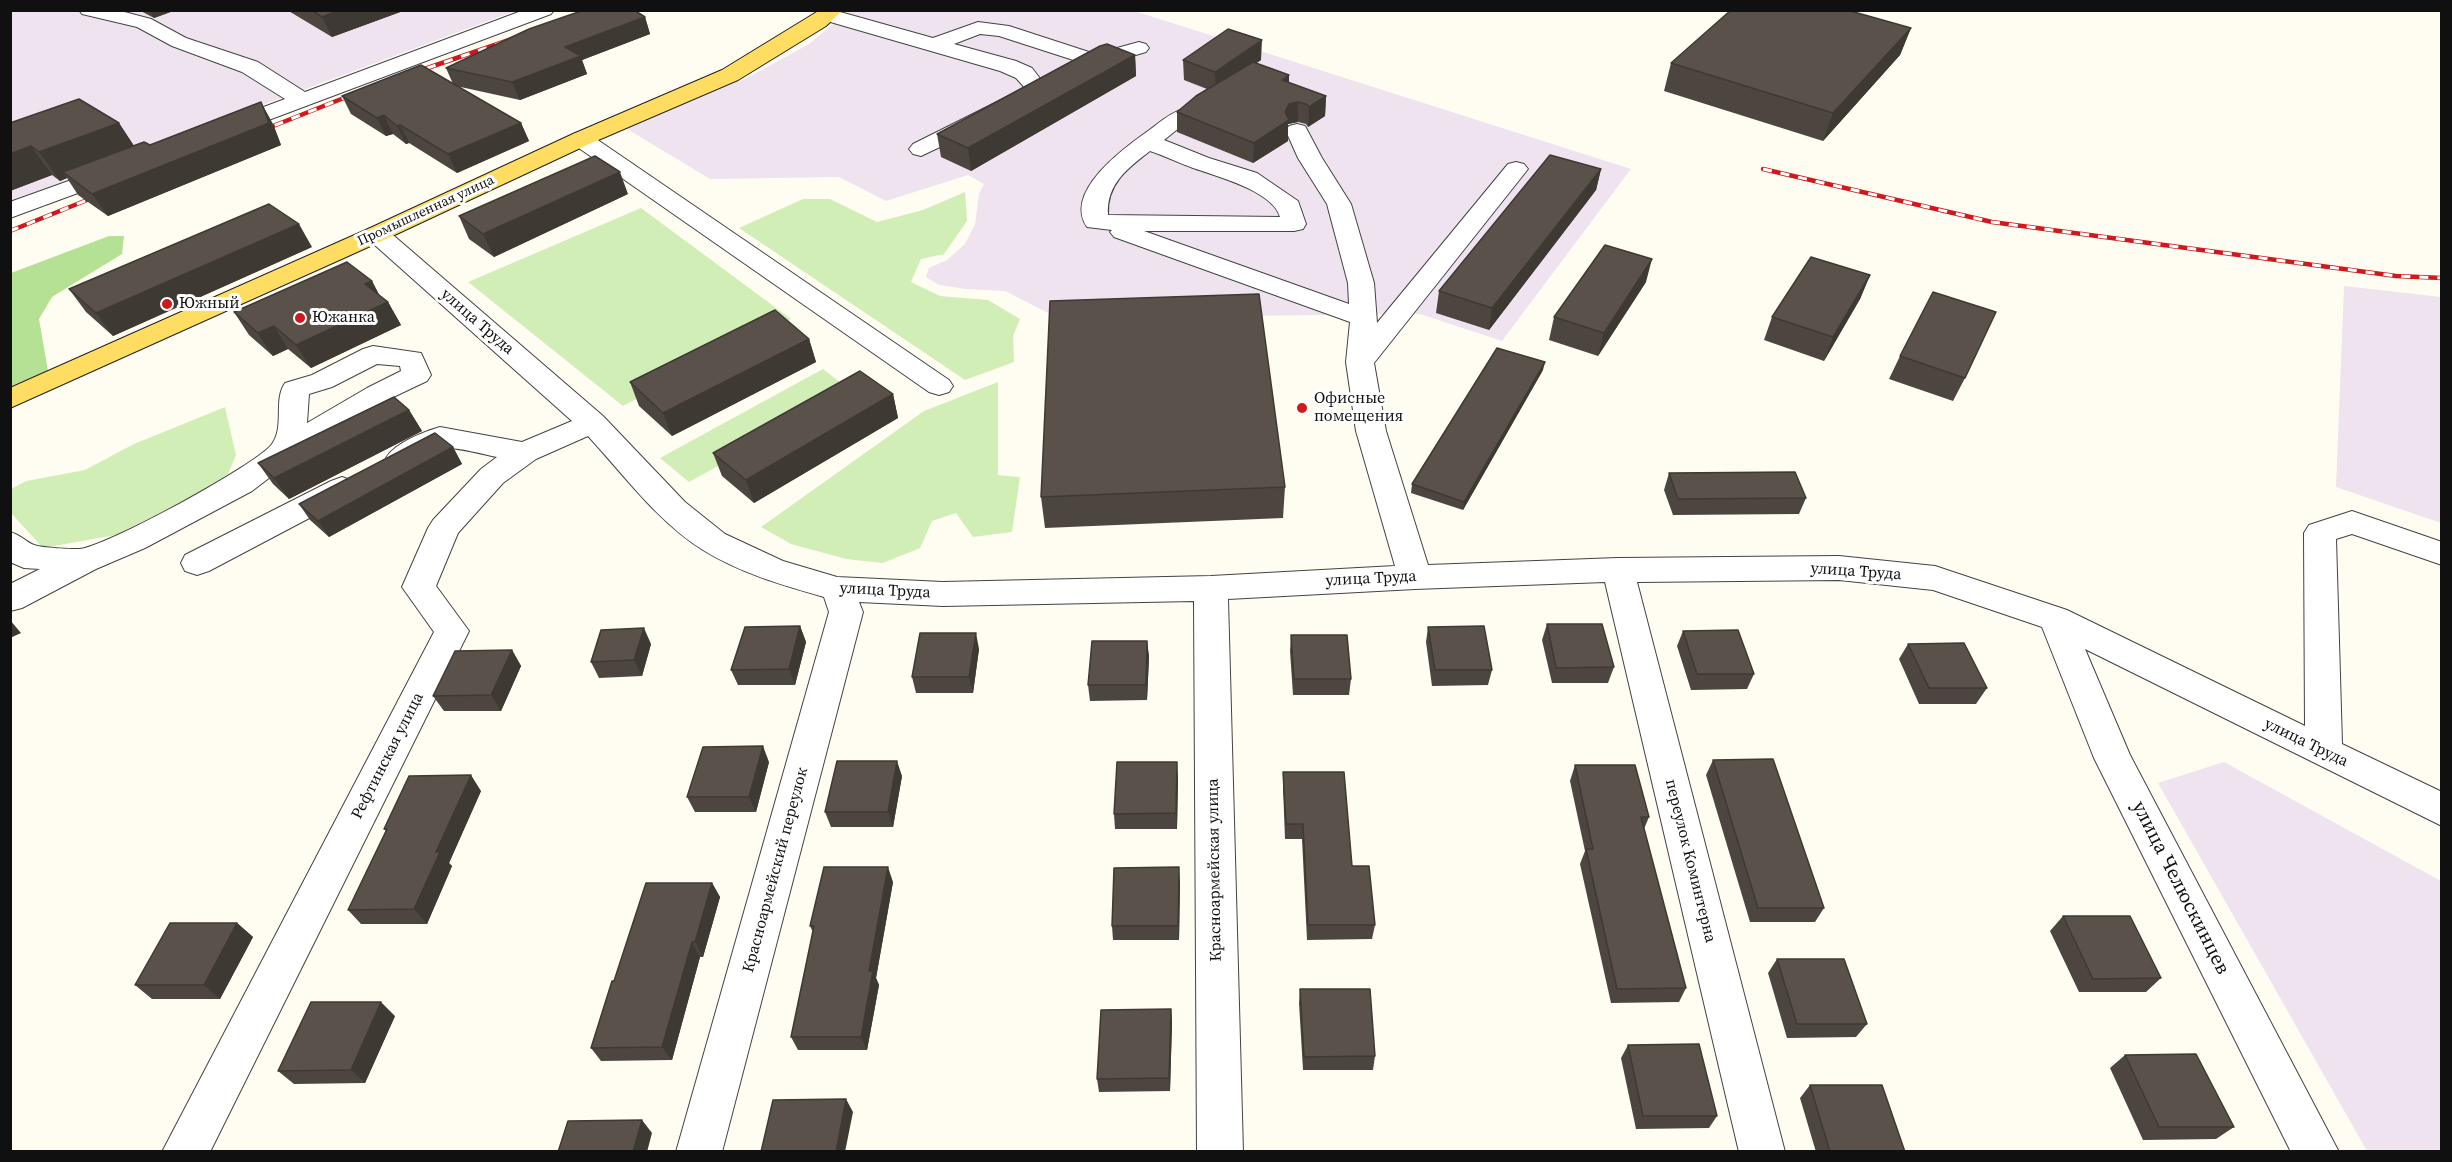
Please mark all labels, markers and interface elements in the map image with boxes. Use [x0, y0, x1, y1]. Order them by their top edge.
street label: Промышленная улица [355, 172, 497, 250]
street label: улица Труда [436, 285, 518, 359]
place label: Южный [179, 294, 239, 314]
marker: Южный [160, 297, 174, 311]
place label: Южанка [312, 308, 375, 328]
marker: Южанка [293, 311, 307, 325]
place label: Офисные помещения [1314, 389, 1403, 427]
marker: Офисные помещения [1295, 401, 1309, 415]
street label: улица Труда [1810, 559, 1902, 585]
street label: улица Труда [1325, 567, 1417, 591]
street label: улица Труда [839, 579, 931, 603]
street label: Рефтинская улица [348, 689, 428, 823]
street label: улица Труда [2261, 714, 2351, 772]
street label: Красноармейский переулок [739, 765, 813, 975]
street label: переулок Коминтерна [1660, 777, 1720, 945]
street label: Красноармейская улица [1204, 778, 1226, 962]
street label: улица Челюскинцев [2126, 797, 2234, 979]

